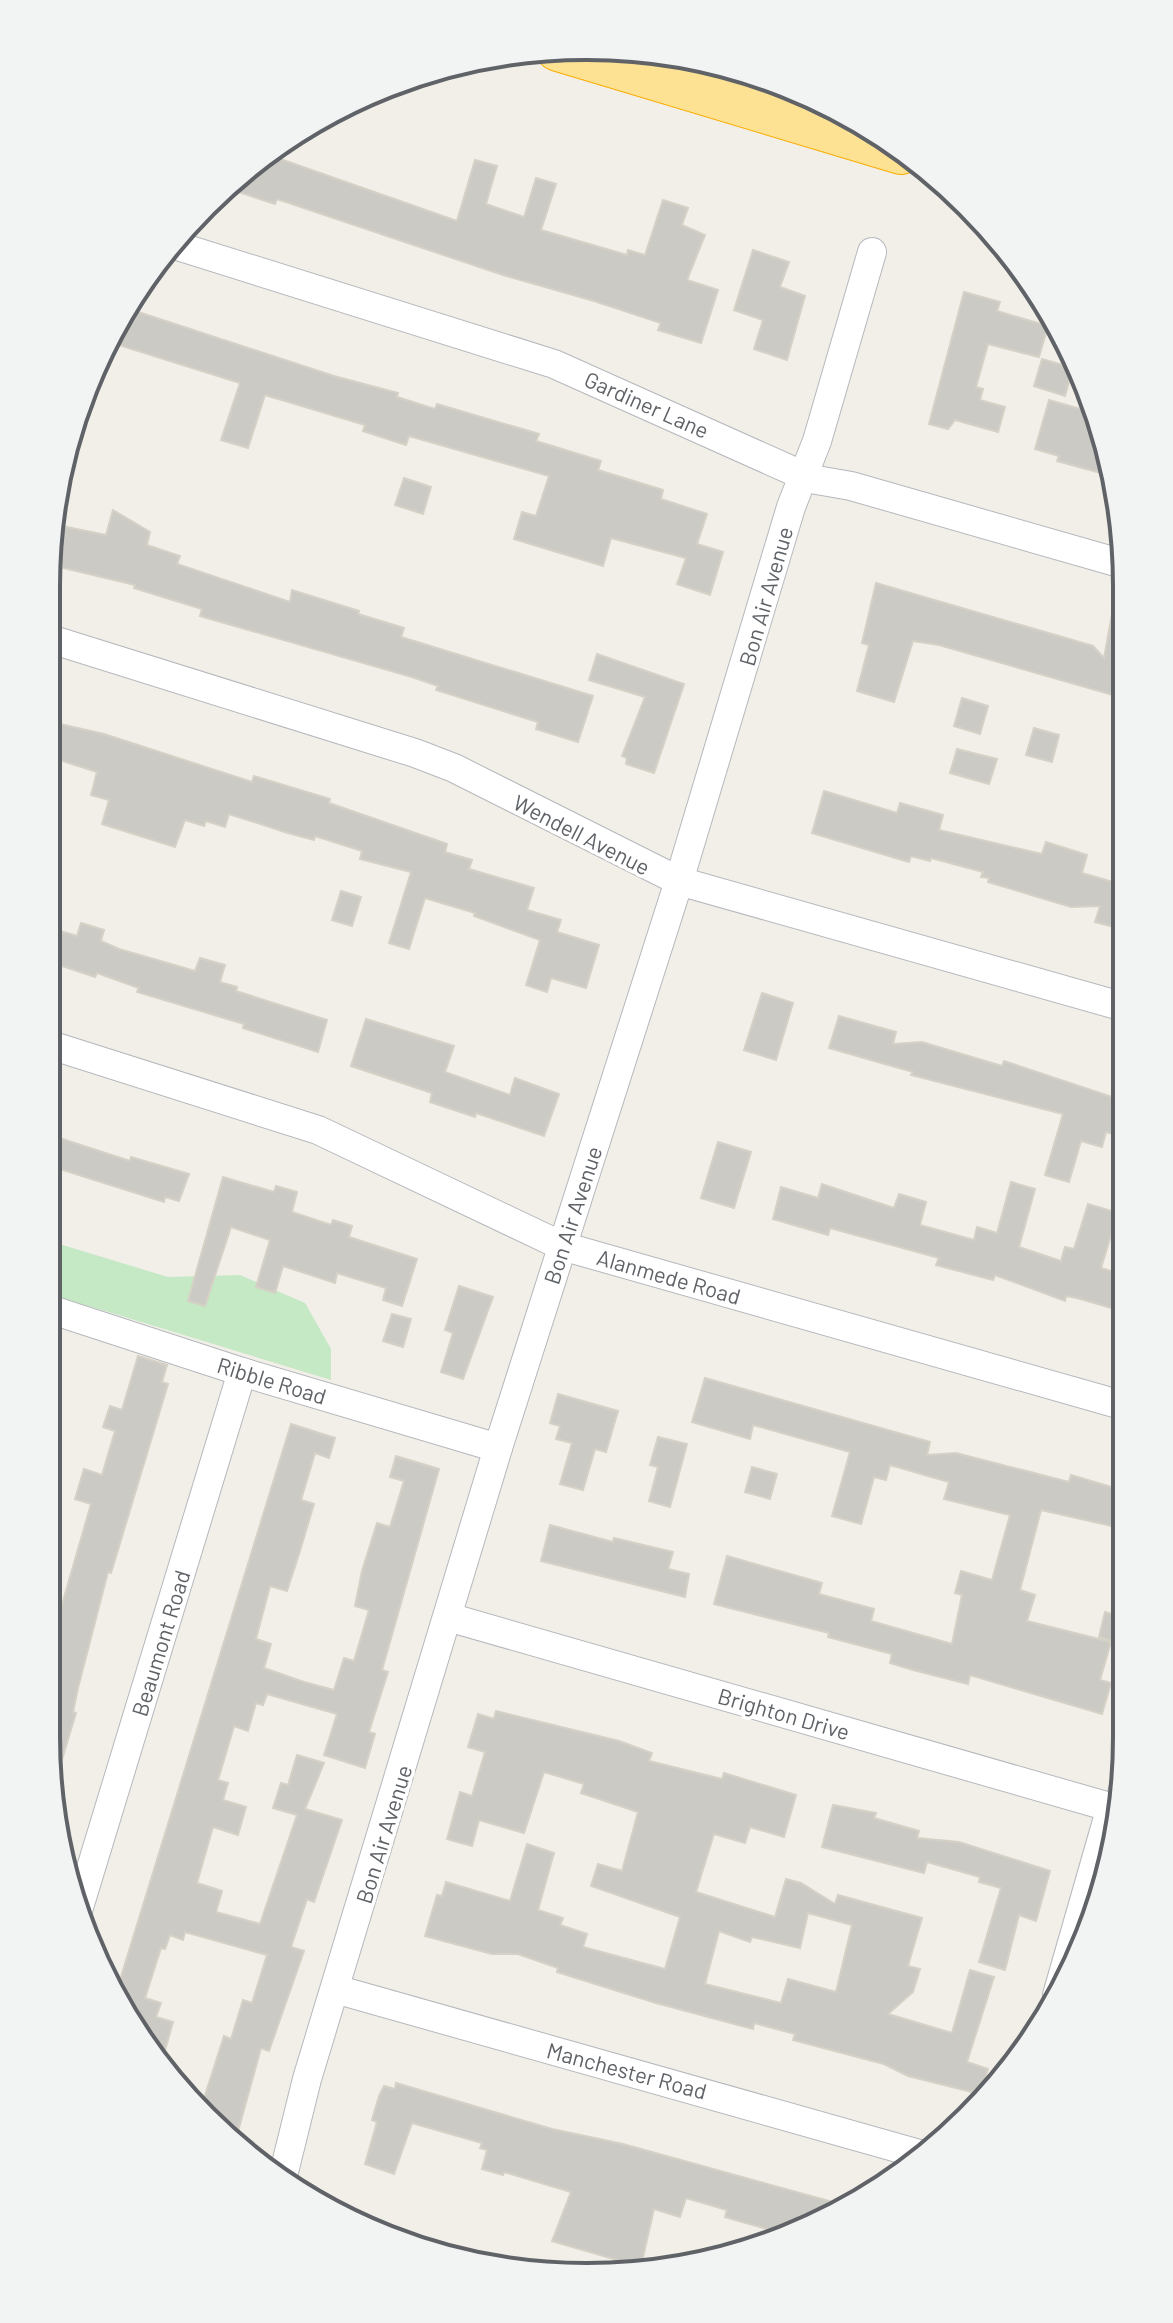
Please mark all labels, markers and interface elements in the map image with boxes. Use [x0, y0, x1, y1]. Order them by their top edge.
street label: Gardiner Lane [581, 365, 713, 443]
street label: Bon Air Avenue [733, 524, 797, 668]
street label: Wendell Avenue [509, 788, 655, 880]
street label: Bon Air Avenue [537, 1143, 607, 1287]
street label: Alanmede Road [594, 1243, 744, 1309]
street label: Ribble Road [214, 1351, 330, 1409]
street label: Beaumont Road [125, 1567, 195, 1719]
street label: Brighton Drive [715, 1682, 853, 1744]
street label: Bon Air Avenue [350, 1762, 416, 1906]
street label: Manchester Road [544, 2036, 710, 2104]

